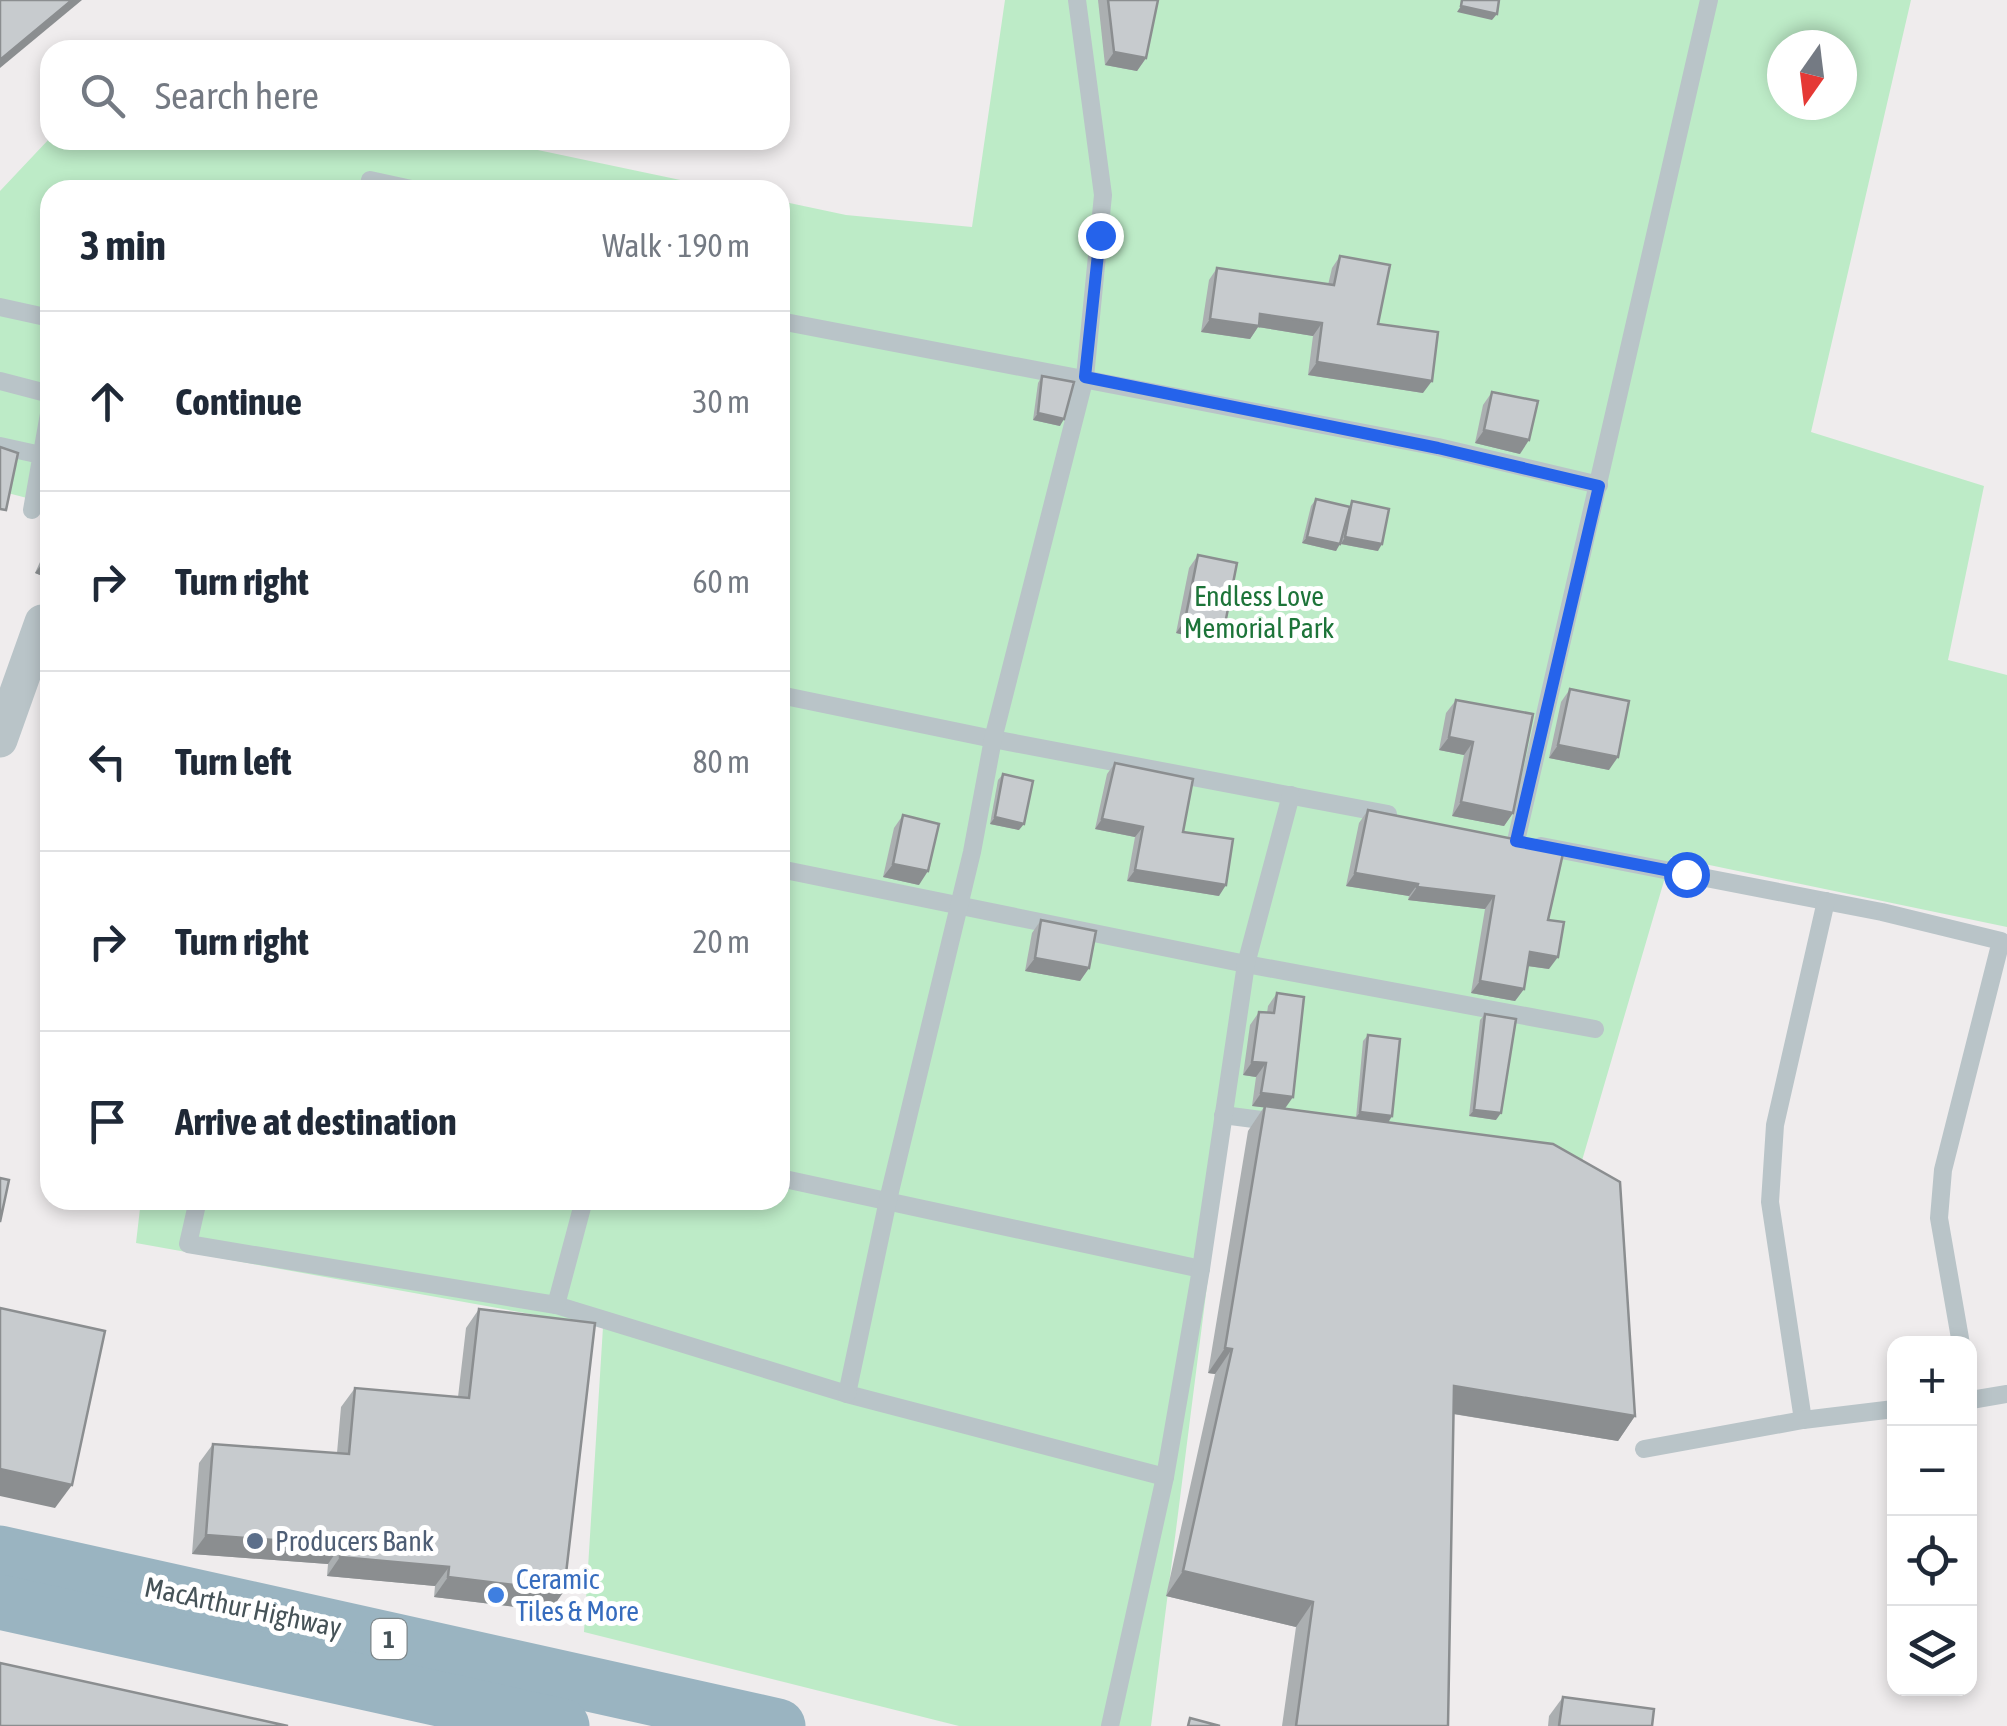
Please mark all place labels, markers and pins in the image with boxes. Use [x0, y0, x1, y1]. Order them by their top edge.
place label: Producers Bank [275, 1525, 434, 1557]
marker: Producers Bank [244, 1530, 266, 1552]
place label: Ceramic Tiles & More [516, 1563, 639, 1627]
marker: Ceramic Tiles & More [485, 1584, 507, 1606]

